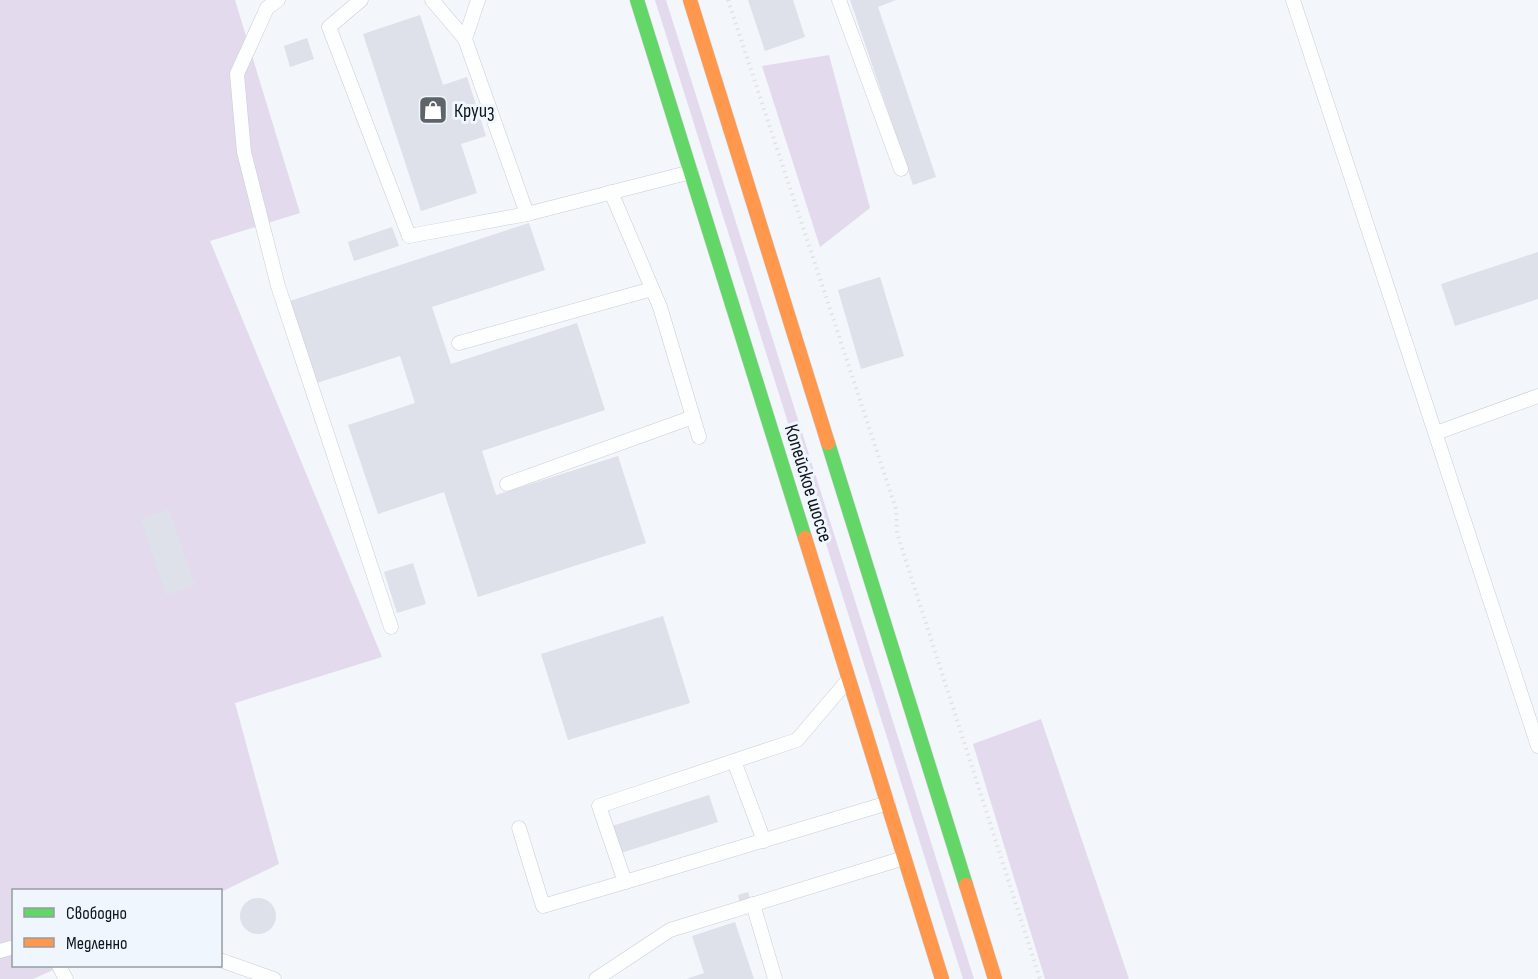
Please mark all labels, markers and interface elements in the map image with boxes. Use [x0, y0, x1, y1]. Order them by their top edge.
shop icon: Круиз [417, 94, 449, 126]
place label: Круиз [454, 99, 494, 123]
street label: Копейское шоссе [779, 422, 837, 545]
legend [12, 889, 222, 967]
text: Свободно [66, 903, 127, 924]
text: Медленно [66, 933, 128, 954]

